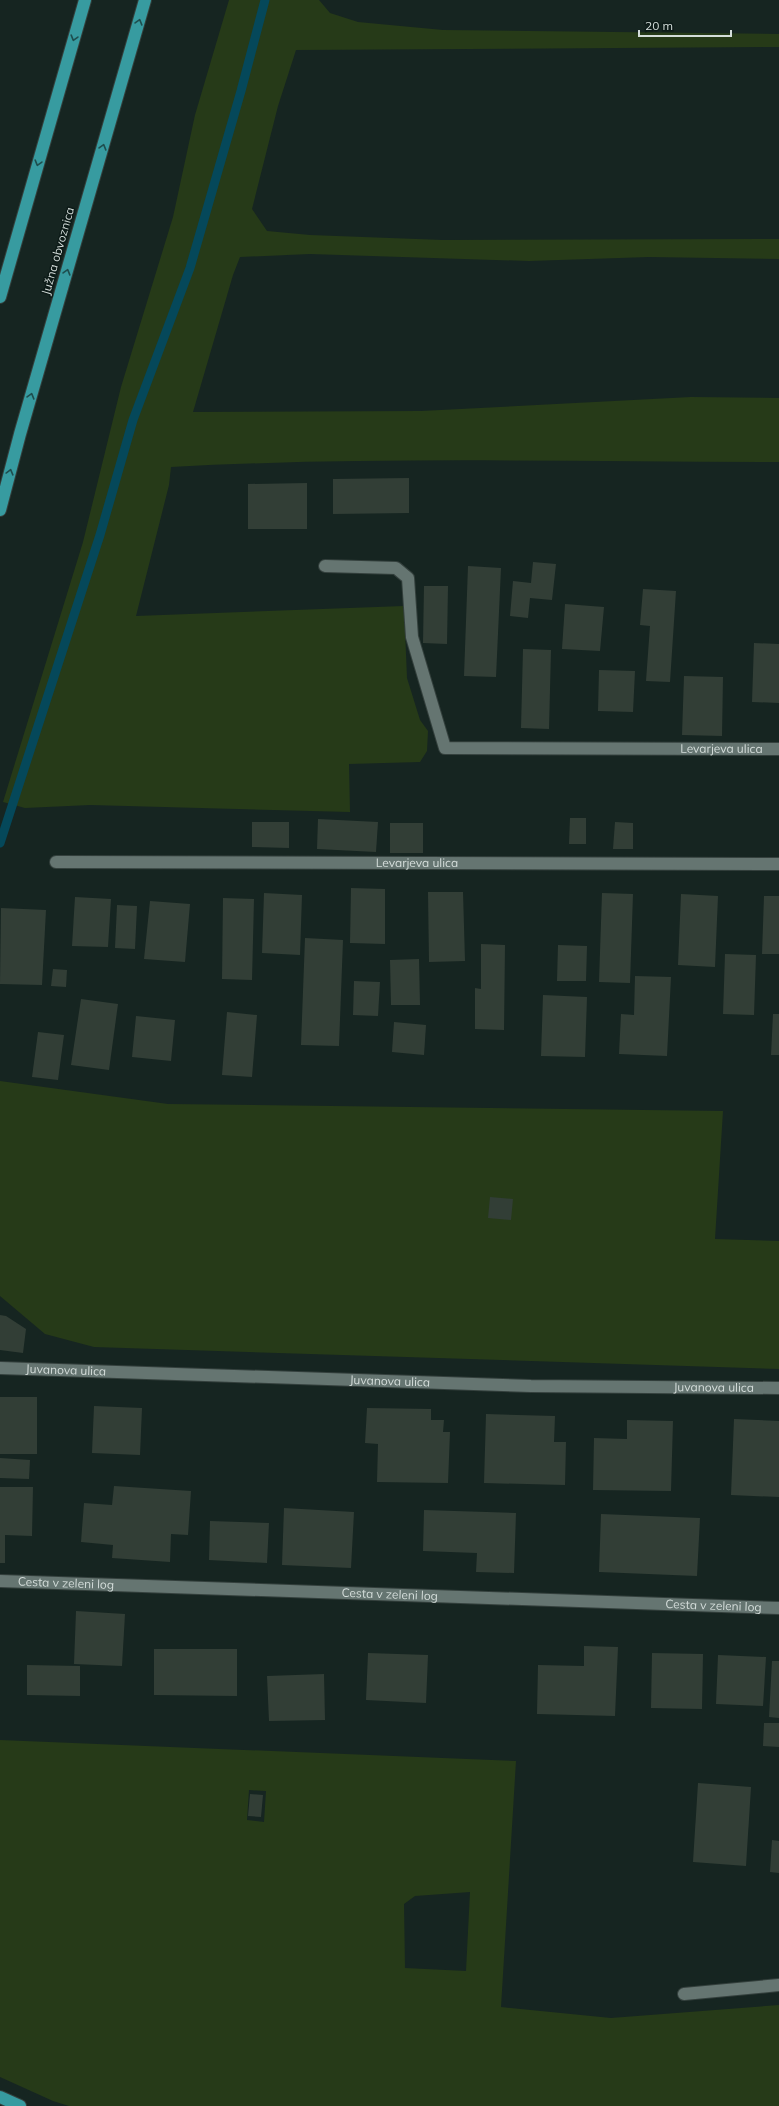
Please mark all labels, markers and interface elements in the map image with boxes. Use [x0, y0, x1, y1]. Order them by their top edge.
scale bar [639, 12, 731, 38]
one-way arrow [134, 18, 143, 25]
text: 20 m [645, 18, 673, 33]
one-way arrow [70, 34, 79, 41]
one-way arrow [98, 143, 107, 150]
one-way arrow [34, 159, 43, 166]
street label: Južna obvoznica [38, 205, 77, 297]
one-way arrow [62, 268, 71, 275]
one-way arrow [26, 393, 35, 400]
one-way arrow [5, 469, 14, 476]
street label: Levarjeva ulica [680, 741, 763, 756]
street label: Levarjeva ulica [376, 855, 458, 870]
street label: Juvanova ulica [25, 1361, 106, 1379]
street label: Juvanova ulica [349, 1372, 430, 1390]
street label: Juvanova ulica [673, 1379, 754, 1395]
street label: Cesta v zeleni log [18, 1574, 114, 1592]
street label: Cesta v zeleni log [341, 1585, 438, 1603]
street label: Cesta v zeleni log [665, 1596, 762, 1614]

